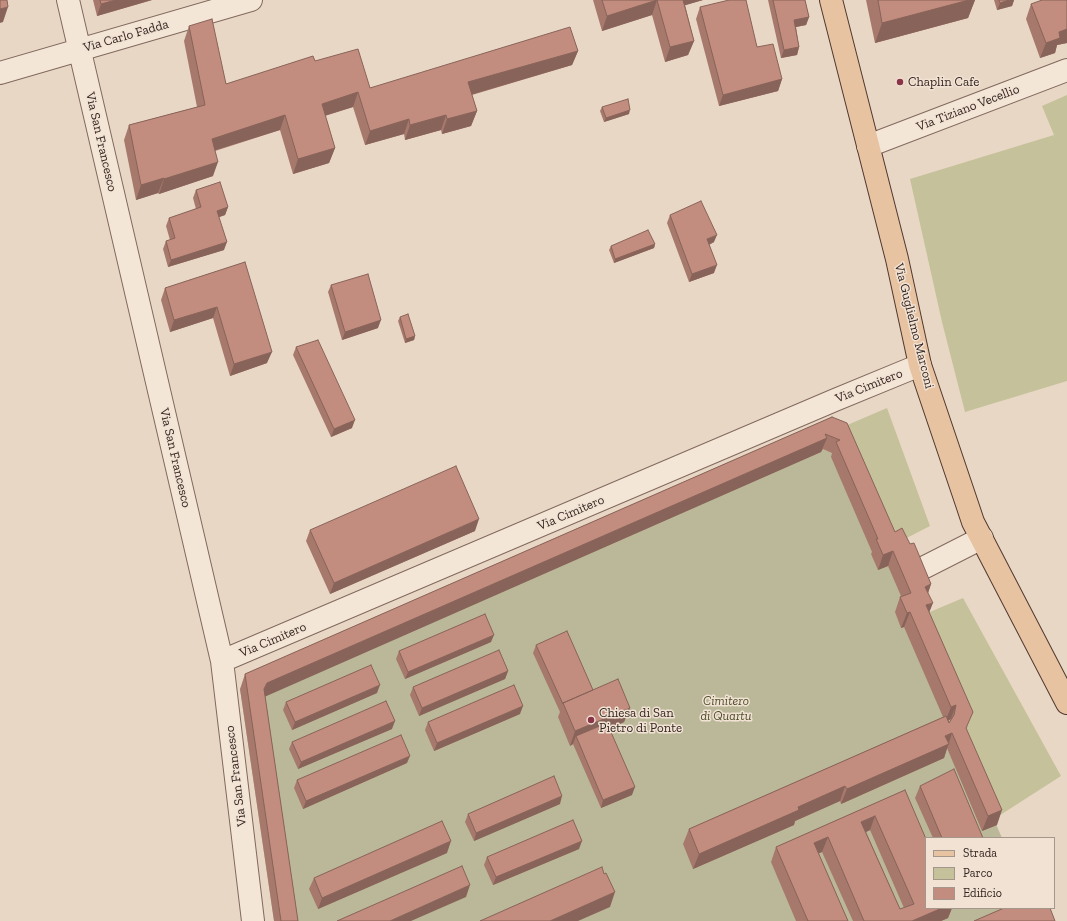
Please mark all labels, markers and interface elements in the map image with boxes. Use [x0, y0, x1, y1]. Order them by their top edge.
street label: Via Carlo Fadda [82, 16, 170, 56]
place label: Chaplin Cafe [908, 74, 979, 90]
marker: Chaplin Cafe [895, 77, 905, 87]
street label: Via Tiziano Vecellio [914, 81, 1022, 135]
street label: Via San Francesco [82, 91, 120, 193]
street label: Via Guglielmo Marconi [891, 262, 937, 390]
street label: Via Cimitero [833, 365, 905, 407]
street label: Via San Francesco [156, 407, 194, 509]
street label: Via Cimitero [535, 492, 607, 534]
street label: Via Cimitero [237, 619, 309, 661]
park label: Cimitero di Quartu [700, 693, 752, 724]
place label: Chiesa di San Pietro di Ponte [599, 705, 682, 736]
marker: Chiesa di San Pietro di Ponte [586, 715, 596, 725]
street label: Via San Francesco [222, 725, 250, 827]
legend [925, 837, 1055, 909]
text: Strada [963, 846, 997, 860]
text: Parco [963, 866, 992, 880]
text: Edificio [963, 886, 1002, 900]

